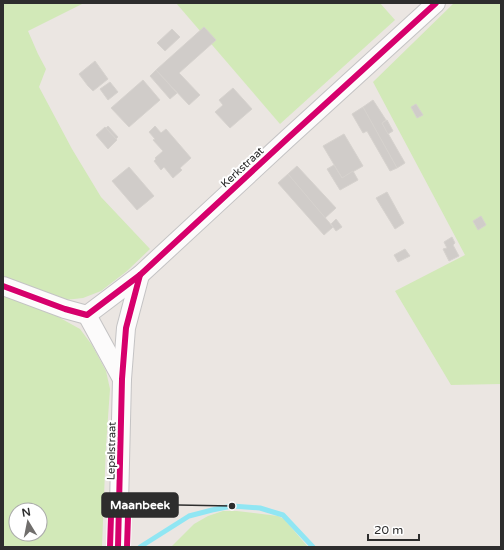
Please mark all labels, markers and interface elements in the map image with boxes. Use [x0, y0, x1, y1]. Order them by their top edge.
street label: Kerkstraat [218, 144, 266, 190]
street label: Lepelstraat [104, 422, 119, 480]
callout: Maanbeek [102, 493, 178, 517]
text: Maanbeek [110, 498, 170, 512]
north arrow [8, 502, 48, 542]
text: N [21, 505, 32, 520]
scale bar [368, 516, 419, 542]
text: 20 m [374, 523, 403, 537]

